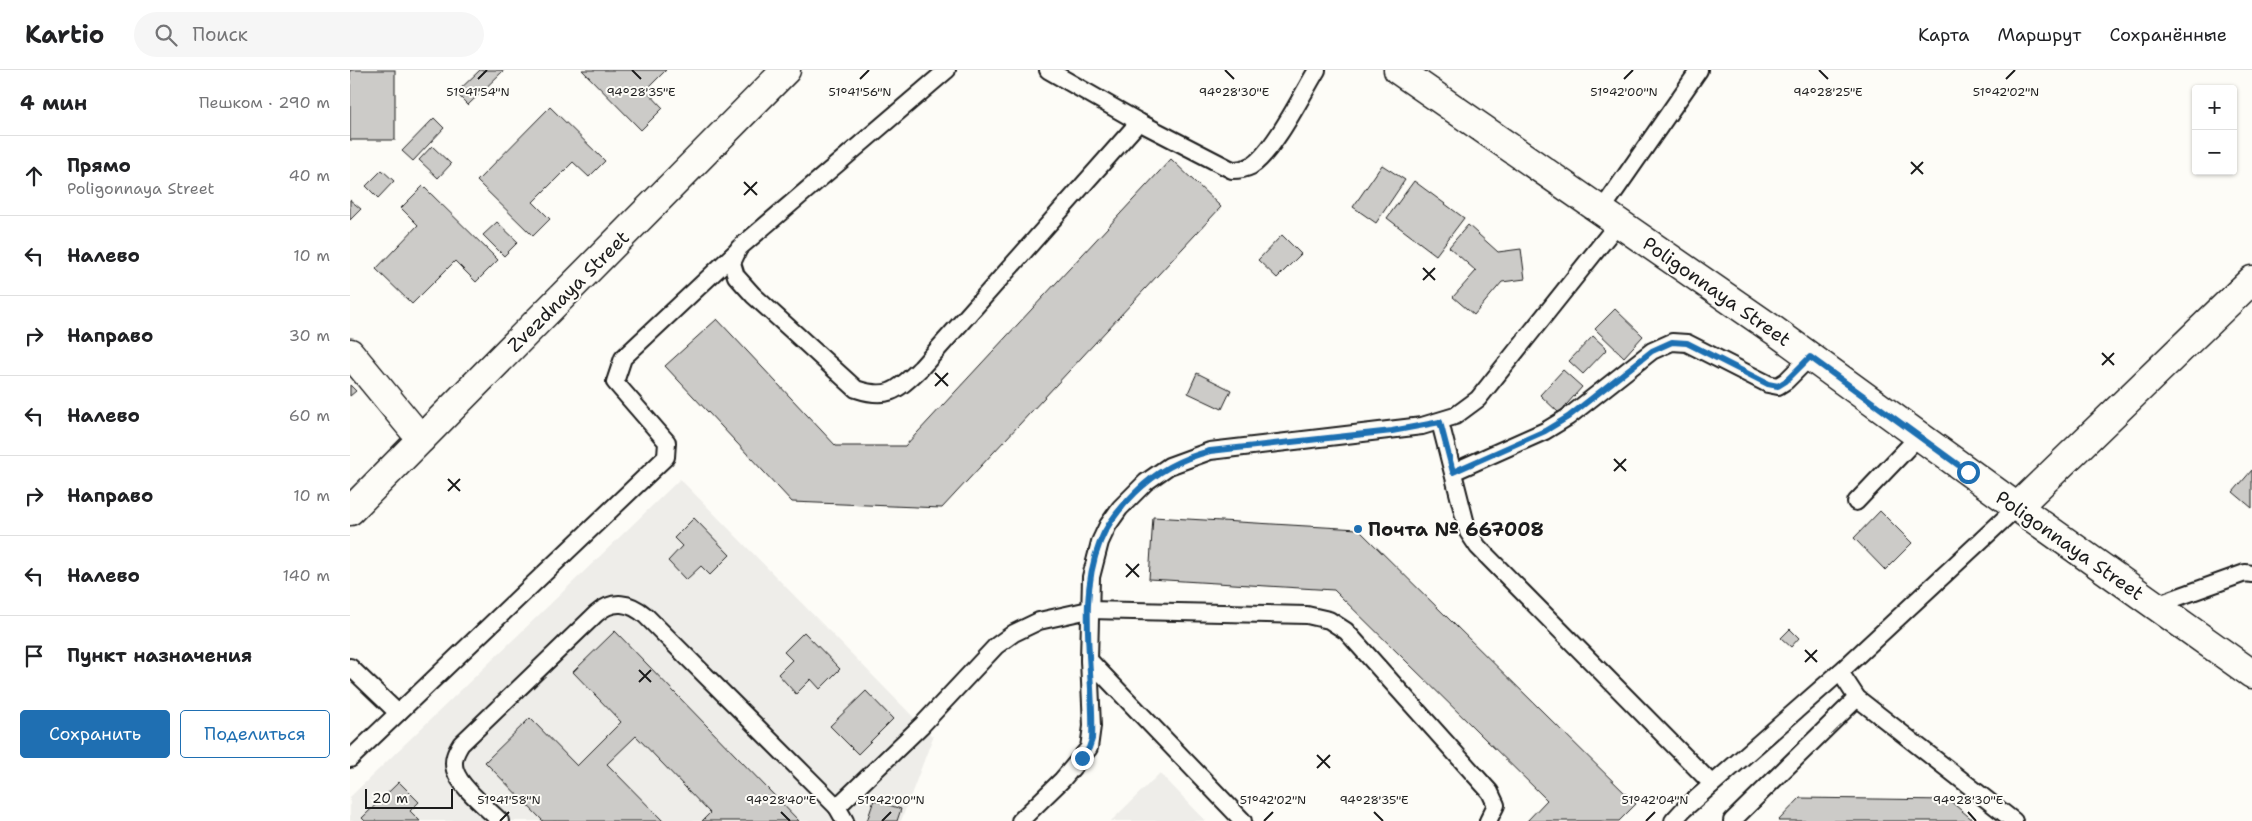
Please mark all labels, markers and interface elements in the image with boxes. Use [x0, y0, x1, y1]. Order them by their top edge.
search box [134, 12, 484, 57]
text: Kartio [25, 19, 104, 51]
icon: search [152, 21, 180, 49]
text: Поиск [192, 22, 248, 47]
text: Карта [1918, 23, 1969, 47]
text: Маршрут [1997, 23, 2081, 47]
text: Сохранённые [2109, 23, 2227, 47]
text: 51°41'54"N [446, 84, 510, 100]
text: 94°28'35"E [606, 84, 676, 100]
text: 51°41'56"N [829, 84, 891, 100]
text: 94°28'30"E [1199, 84, 1269, 100]
text: 51°42'00"N [1590, 84, 1658, 100]
text: 94°28'25"E [1793, 84, 1863, 100]
text: 51°42'02"N [1973, 84, 2039, 100]
map controls [2192, 85, 2237, 175]
button: + [2192, 85, 2237, 130]
text: 4 мин [20, 89, 87, 117]
text: Пешком · 290 m [199, 92, 330, 113]
button: − [2192, 130, 2237, 175]
text: Прямо [67, 153, 131, 178]
icon: ahead [20, 162, 48, 190]
text: 40 m [288, 165, 330, 186]
text: Poligonnaya Street [67, 178, 215, 199]
street label: Zvezdnaya Street [502, 225, 635, 358]
street label: Poligonnaya Street [1638, 231, 1796, 352]
icon: left [20, 242, 48, 270]
text: Налево [67, 243, 140, 268]
text: 10 m [293, 245, 330, 266]
icon: right [20, 322, 48, 350]
text: Направо [67, 323, 153, 348]
text: 30 m [289, 325, 330, 346]
icon: left [20, 402, 48, 430]
text: Налево [67, 403, 140, 428]
text: 60 m [289, 405, 330, 426]
route start [1957, 461, 1980, 484]
icon: right [20, 482, 48, 510]
text: Направо [67, 483, 153, 508]
text: 10 m [293, 485, 330, 506]
street label: Poligonnaya Street [1991, 485, 2149, 606]
place label: Почта № 667008 [1368, 517, 1544, 542]
marker: Почта № 667008 [1352, 523, 1364, 535]
icon: left [20, 562, 48, 590]
text: Налево [67, 563, 140, 588]
text: 140 m [283, 565, 330, 586]
icon: arrive [20, 642, 48, 670]
text: Пункт назначения [67, 643, 252, 668]
button: Сохранить [20, 710, 170, 758]
button: Поделиться [180, 710, 330, 758]
route end [1071, 747, 1094, 770]
scale bar [365, 786, 452, 809]
text: 20 m [372, 789, 408, 807]
text: 51°41'58"N [477, 792, 541, 808]
text: 94°28'40"E [746, 792, 816, 808]
text: 51°42'00"N [857, 792, 925, 808]
text: 51°42'02"N [1240, 792, 1306, 808]
text: 94°28'35"E [1339, 792, 1409, 808]
text: 51°42'04"N [1622, 792, 1688, 808]
text: 94°28'30"E [1933, 792, 2003, 808]

